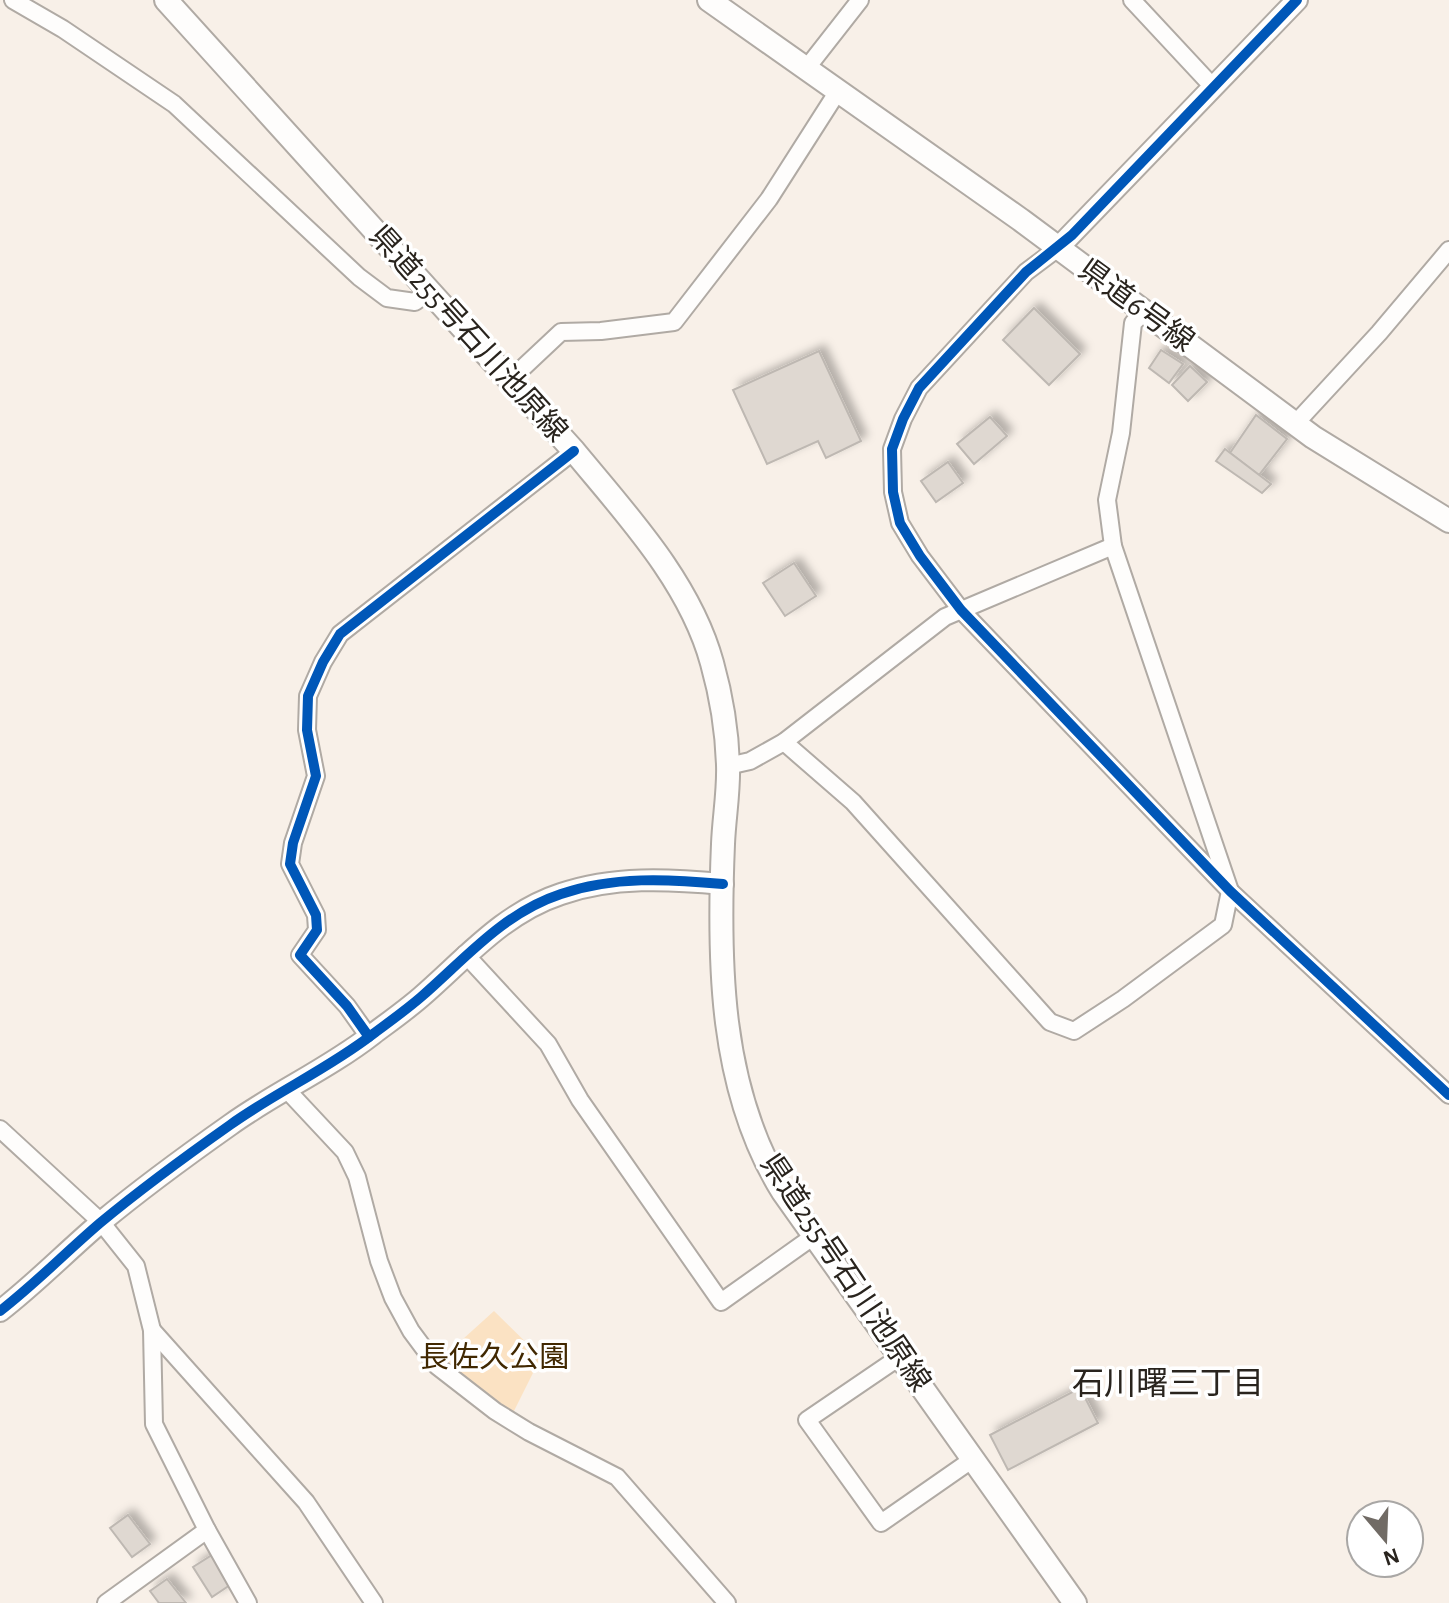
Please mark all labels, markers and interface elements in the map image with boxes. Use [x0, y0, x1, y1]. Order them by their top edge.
street label: 県道255号石川池原線 [364, 219, 574, 448]
street label: 県道6号線 [1073, 253, 1200, 358]
street label: 県道255号石川池原線 [755, 1148, 937, 1397]
park label: 長佐久公園 [419, 1341, 569, 1373]
district label: 石川曙三丁目 [1072, 1367, 1264, 1400]
north arrow [1345, 1499, 1425, 1579]
text: N [1380, 1544, 1402, 1570]

